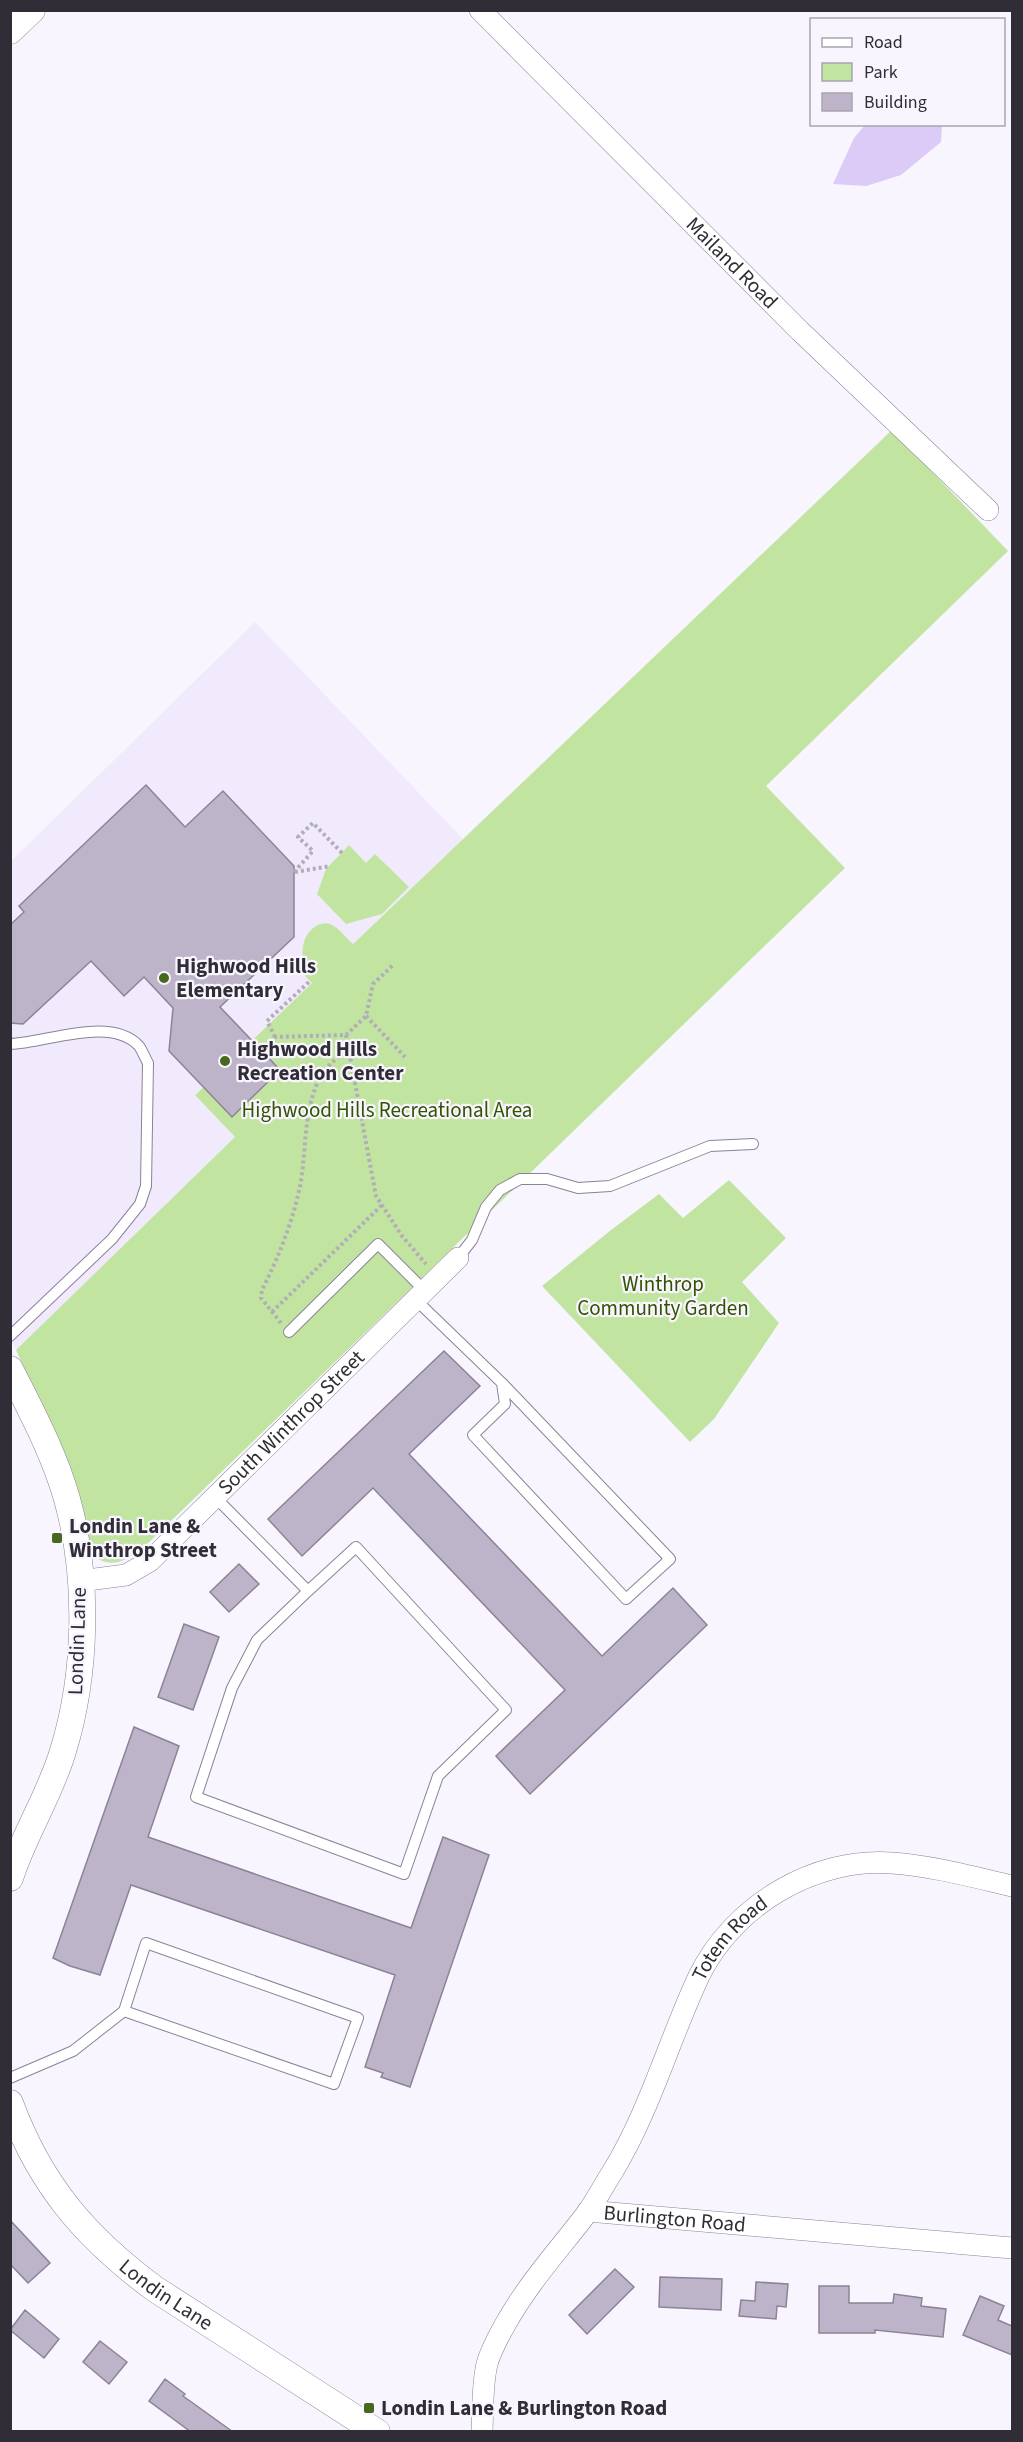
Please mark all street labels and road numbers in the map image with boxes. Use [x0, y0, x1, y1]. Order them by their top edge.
street label: Mailand Road [679, 210, 785, 316]
street label: South Winthrop Street [211, 1343, 371, 1502]
street label: Londin Lane [60, 1586, 94, 1696]
street label: Totem Road [684, 1888, 774, 1986]
street label: Burlington Road [602, 2197, 747, 2240]
street label: Londin Lane [113, 2252, 219, 2338]

